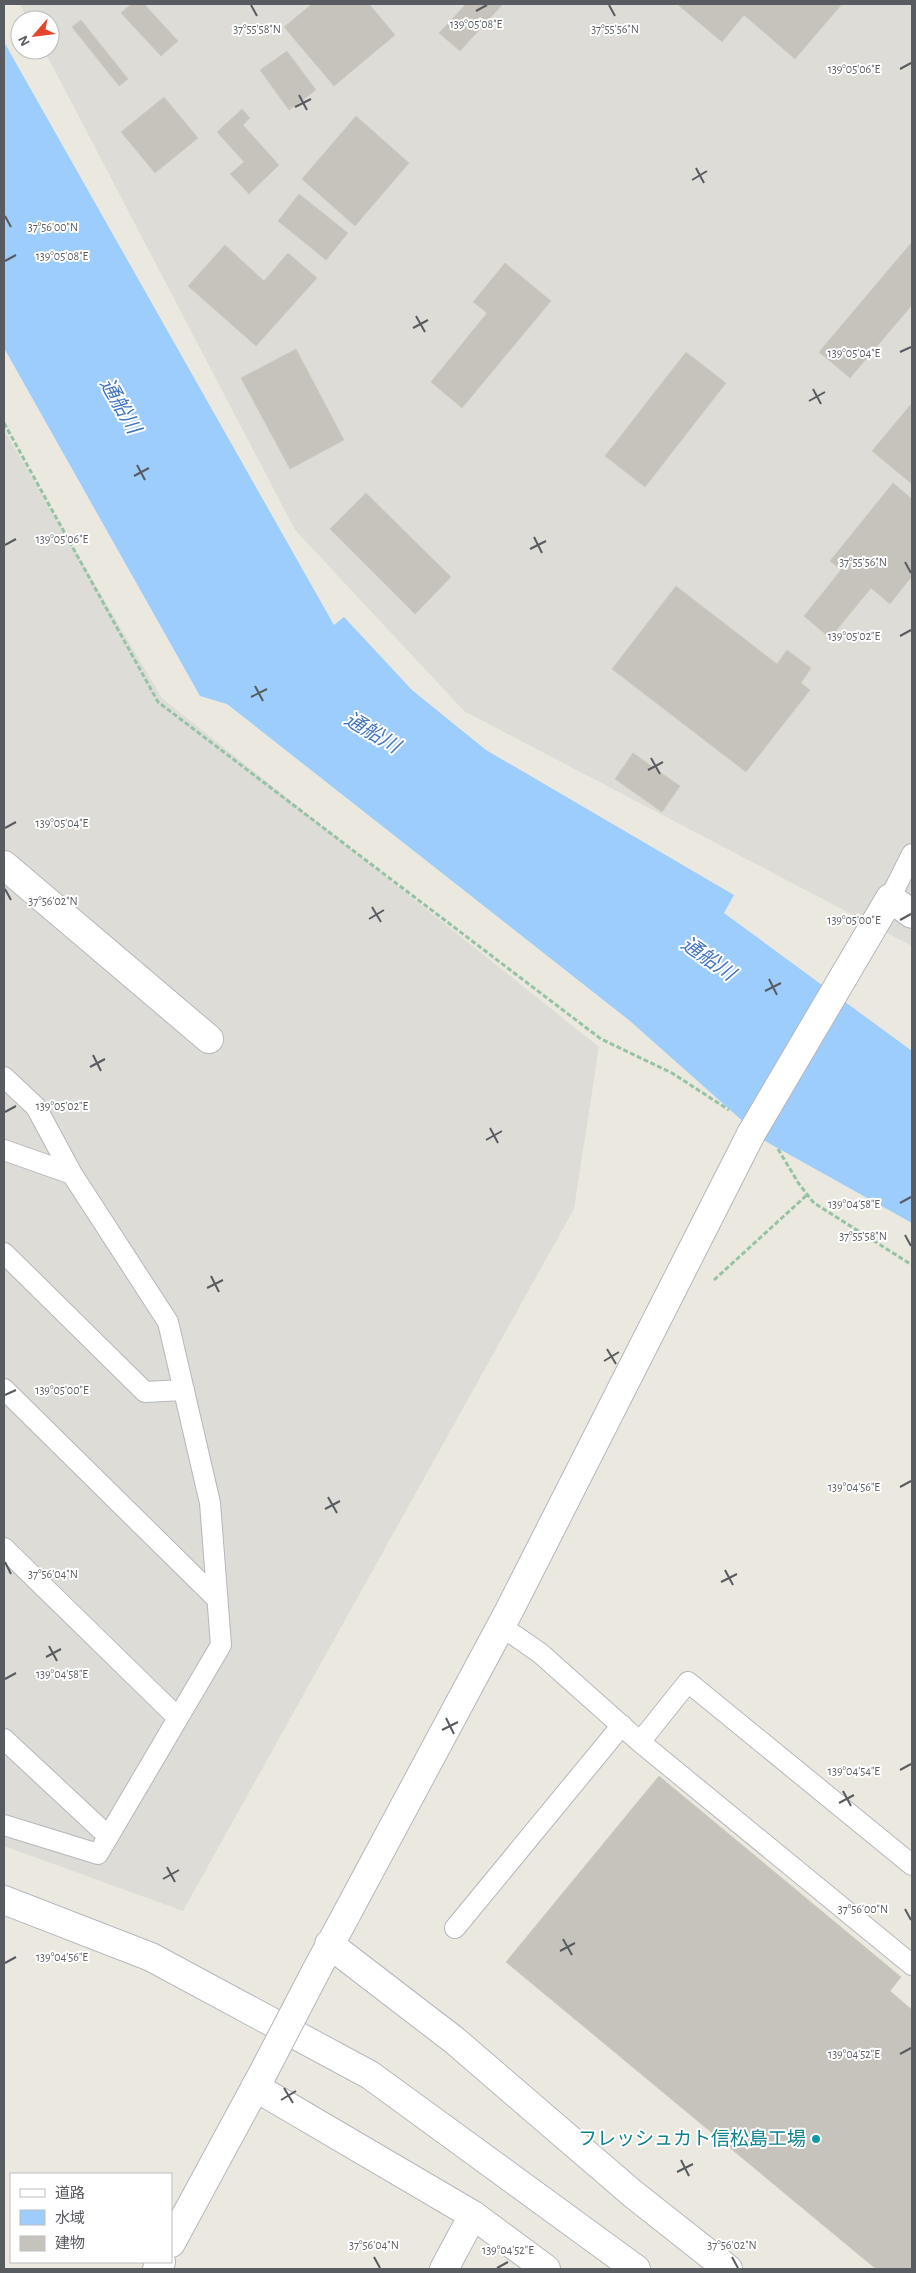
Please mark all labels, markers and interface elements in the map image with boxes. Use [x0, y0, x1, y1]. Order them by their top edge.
north arrow [10, 10, 60, 60]
text: 139°05'08"E [450, 18, 503, 30]
text: 37°55'58"N [233, 23, 281, 35]
text: 37°55'56"N [591, 23, 639, 35]
text: N [16, 33, 33, 48]
text: 139°05'06"E [828, 63, 881, 75]
text: 37°56'00"N [28, 221, 78, 233]
text: 139°05'08"E [36, 250, 89, 262]
text: 139°05'04"E [828, 347, 881, 359]
water label: 通船川 [96, 375, 146, 439]
text: 139°05'06"E [36, 533, 89, 545]
text: 37°55'56"N [839, 556, 887, 568]
text: 139°05'02"E [828, 630, 880, 642]
water label: 通船川 [341, 708, 405, 758]
text: 139°05'04"E [36, 817, 89, 829]
text: 37°56'02"N [28, 895, 78, 907]
text: 139°05'00"E [827, 914, 881, 926]
water label: 通船川 [678, 933, 741, 986]
text: 139°05'02"E [36, 1100, 88, 1112]
text: 139°04'58"E [828, 1198, 880, 1210]
text: 37°55'58"N [839, 1230, 887, 1242]
text: 139°05'00"E [35, 1384, 89, 1396]
text: 139°04'56"E [828, 1481, 880, 1493]
text: 37°56'04"N [28, 1568, 78, 1580]
text: 139°04'58"E [36, 1668, 88, 1680]
text: 139°04'54"E [828, 1765, 880, 1777]
text: 37°56'00"N [838, 1903, 888, 1915]
text: 139°04'56"E [36, 1951, 88, 1963]
text: 139°04'52"E [828, 2048, 880, 2060]
place label: フレッシュカト信松島工場 [578, 2128, 806, 2149]
marker: フレッシュカト信松島工場 [810, 2133, 822, 2145]
legend [10, 2173, 172, 2263]
text: 道路 [55, 2185, 85, 2201]
text: 水域 [55, 2210, 85, 2226]
text: 建物 [55, 2235, 85, 2251]
text: 37°56'04"N [349, 2239, 399, 2251]
text: 37°56'02"N [707, 2239, 757, 2251]
text: 139°04'52"E [482, 2244, 534, 2256]

